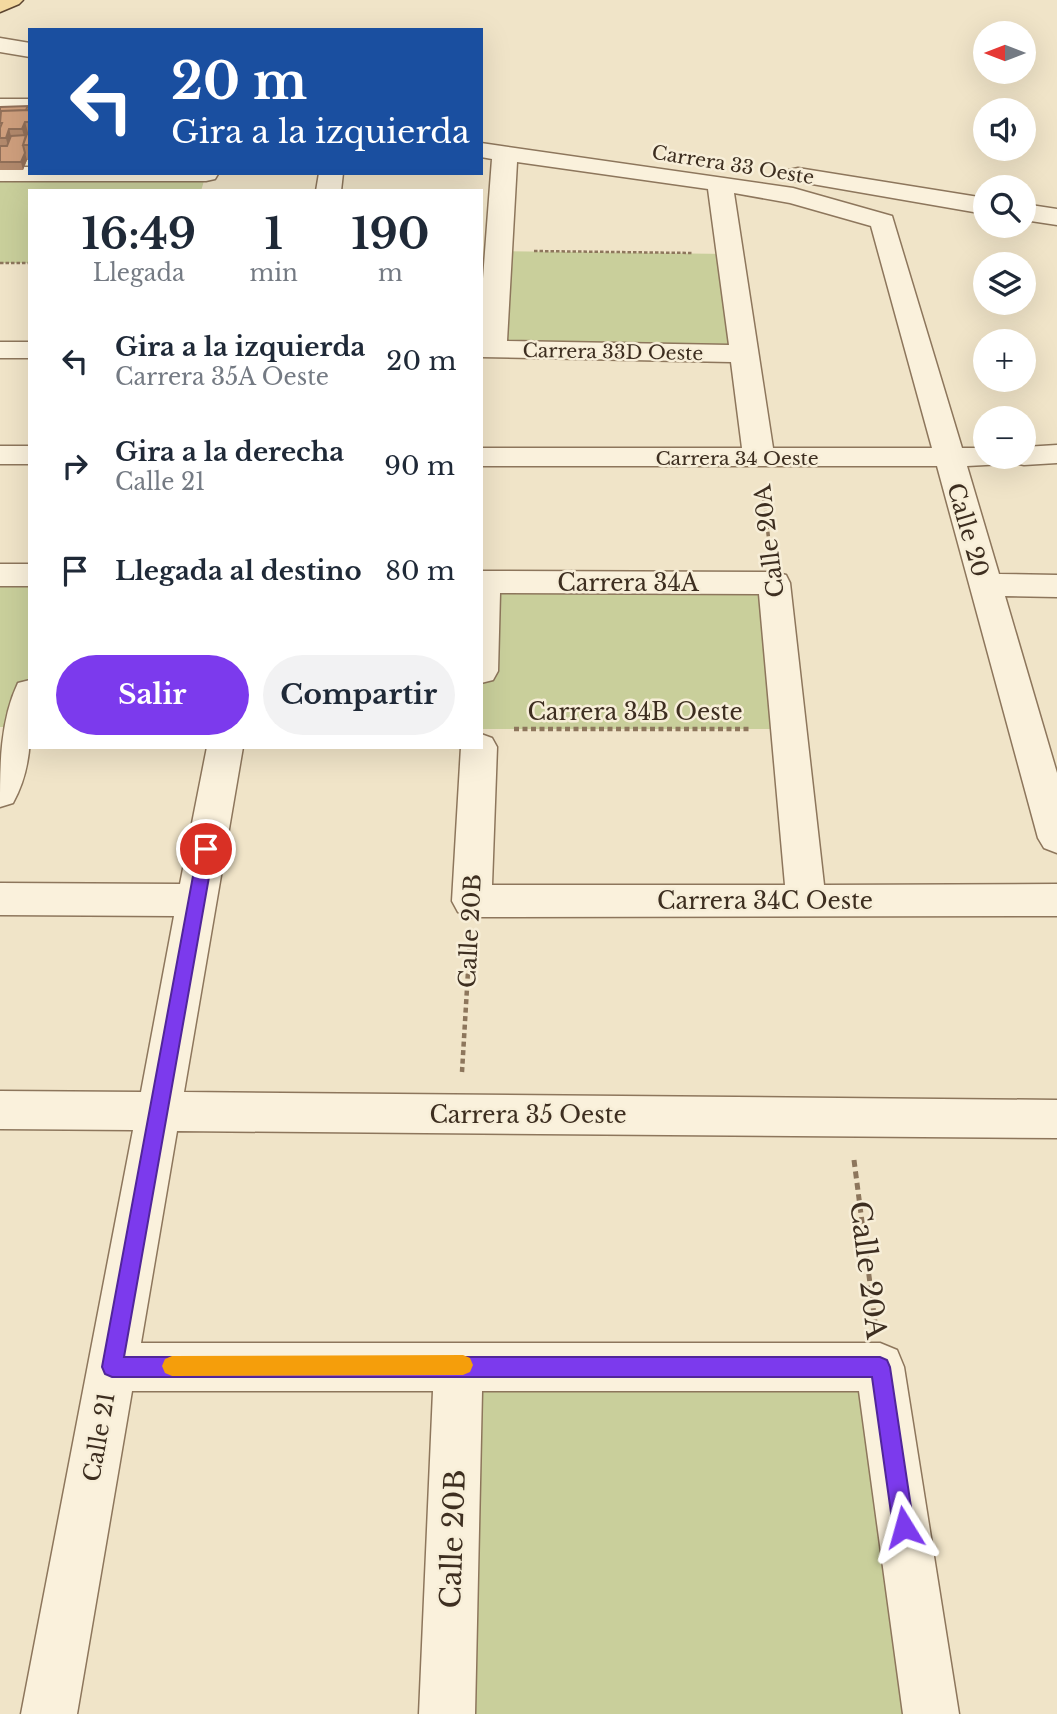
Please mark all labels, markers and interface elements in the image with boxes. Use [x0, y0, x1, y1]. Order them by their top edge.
north arrow [973, 21, 1036, 84]
map controls [973, 21, 1036, 469]
text: 20 m [171, 51, 307, 112]
icon: left [56, 56, 147, 147]
button: sound [973, 98, 1036, 161]
text: Gira a la izquierda [171, 112, 470, 152]
street label: Carrera 33 Oeste [650, 141, 816, 189]
button: search [973, 175, 1036, 238]
text: 16:49 [81, 208, 196, 260]
text: 1 [265, 208, 283, 260]
text: 190 [351, 208, 430, 260]
button: layers [973, 252, 1036, 315]
text: Llegada [93, 259, 185, 287]
text: min [250, 259, 298, 287]
text: m [378, 259, 403, 287]
button: + [973, 329, 1036, 392]
text: Gira a la izquierda [115, 331, 365, 363]
street label: Carrera 33D Oeste [523, 339, 703, 365]
icon: left [56, 342, 94, 380]
text: 20 m [386, 345, 456, 377]
text: Carrera 35A Oeste [115, 363, 329, 391]
button: − [973, 406, 1036, 469]
text: Gira a la derecha [115, 436, 344, 468]
icon: right [56, 447, 94, 485]
street label: Carrera 34 Oeste [655, 447, 819, 470]
text: 90 m [384, 450, 455, 482]
text: Calle 21 [115, 468, 205, 496]
street label: Calle 20 [941, 480, 995, 580]
street label: Calle 20A [748, 482, 790, 599]
icon: arrive [56, 552, 94, 590]
text: Llegada al destino [115, 555, 362, 587]
text: 80 m [385, 555, 455, 587]
street label: Carrera 34A [557, 569, 700, 597]
button: Salir [56, 655, 249, 735]
button: Compartir [263, 655, 455, 735]
street label: Carrera 34B Oeste [527, 698, 743, 726]
pin [176, 819, 236, 879]
icon: arrive [187, 830, 225, 868]
street label: Calle 20B [453, 873, 487, 989]
street label: Carrera 34C Oeste [657, 887, 873, 915]
street label: Carrera 35 Oeste [429, 1101, 627, 1129]
street label: Calle 20A [842, 1199, 894, 1341]
street label: Calle 21 [77, 1390, 121, 1484]
street label: Calle 20B [433, 1469, 473, 1609]
position arrow [867, 1490, 941, 1564]

